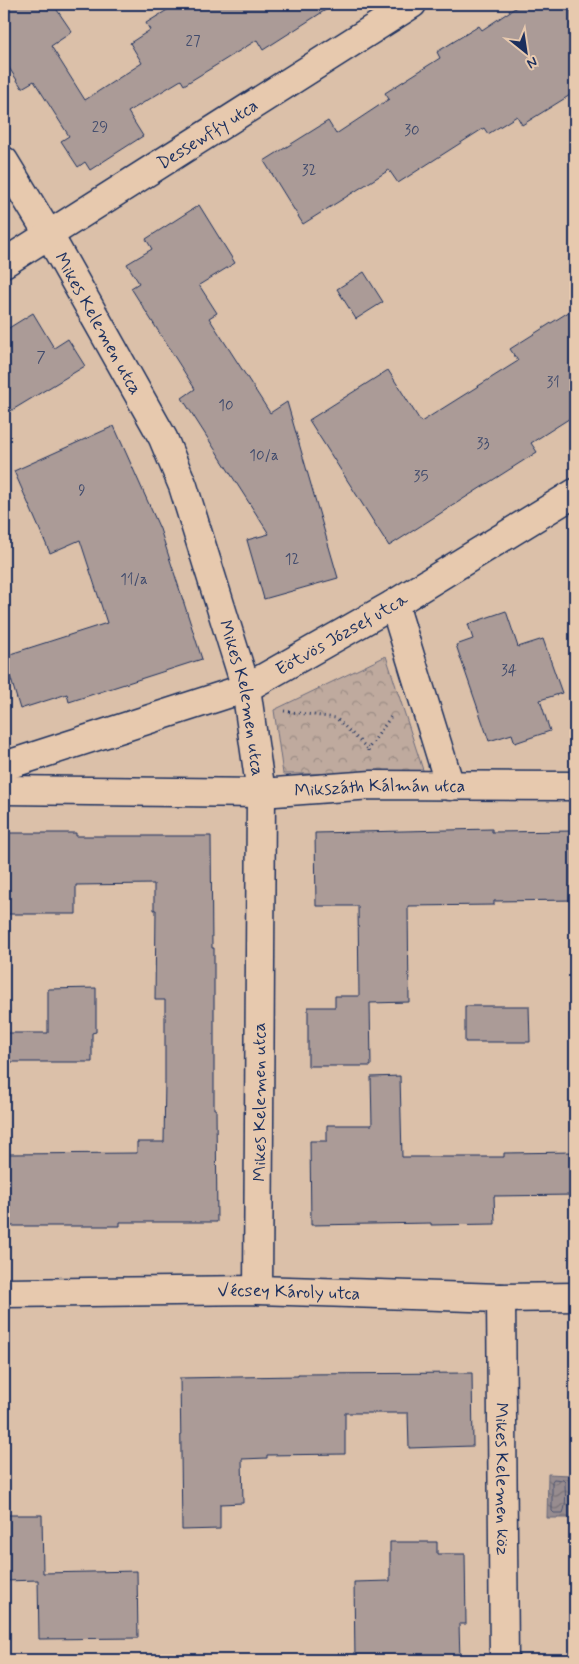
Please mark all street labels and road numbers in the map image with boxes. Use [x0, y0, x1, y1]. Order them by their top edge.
street label: Dessewffy utca [153, 94, 263, 176]
street label: Mikes Kelemen utca [48, 249, 147, 399]
street label: Eötvös József utca [272, 587, 413, 682]
street label: Mikes Kelemen utca [213, 617, 269, 778]
street label: Mikszáth Kálmán utca [294, 774, 465, 804]
street label: Mikes Kelemen utca [248, 1022, 272, 1182]
street label: Vécsey Károly utca [217, 1279, 361, 1306]
street label: Mikes Kelemen köz [489, 1402, 514, 1556]

